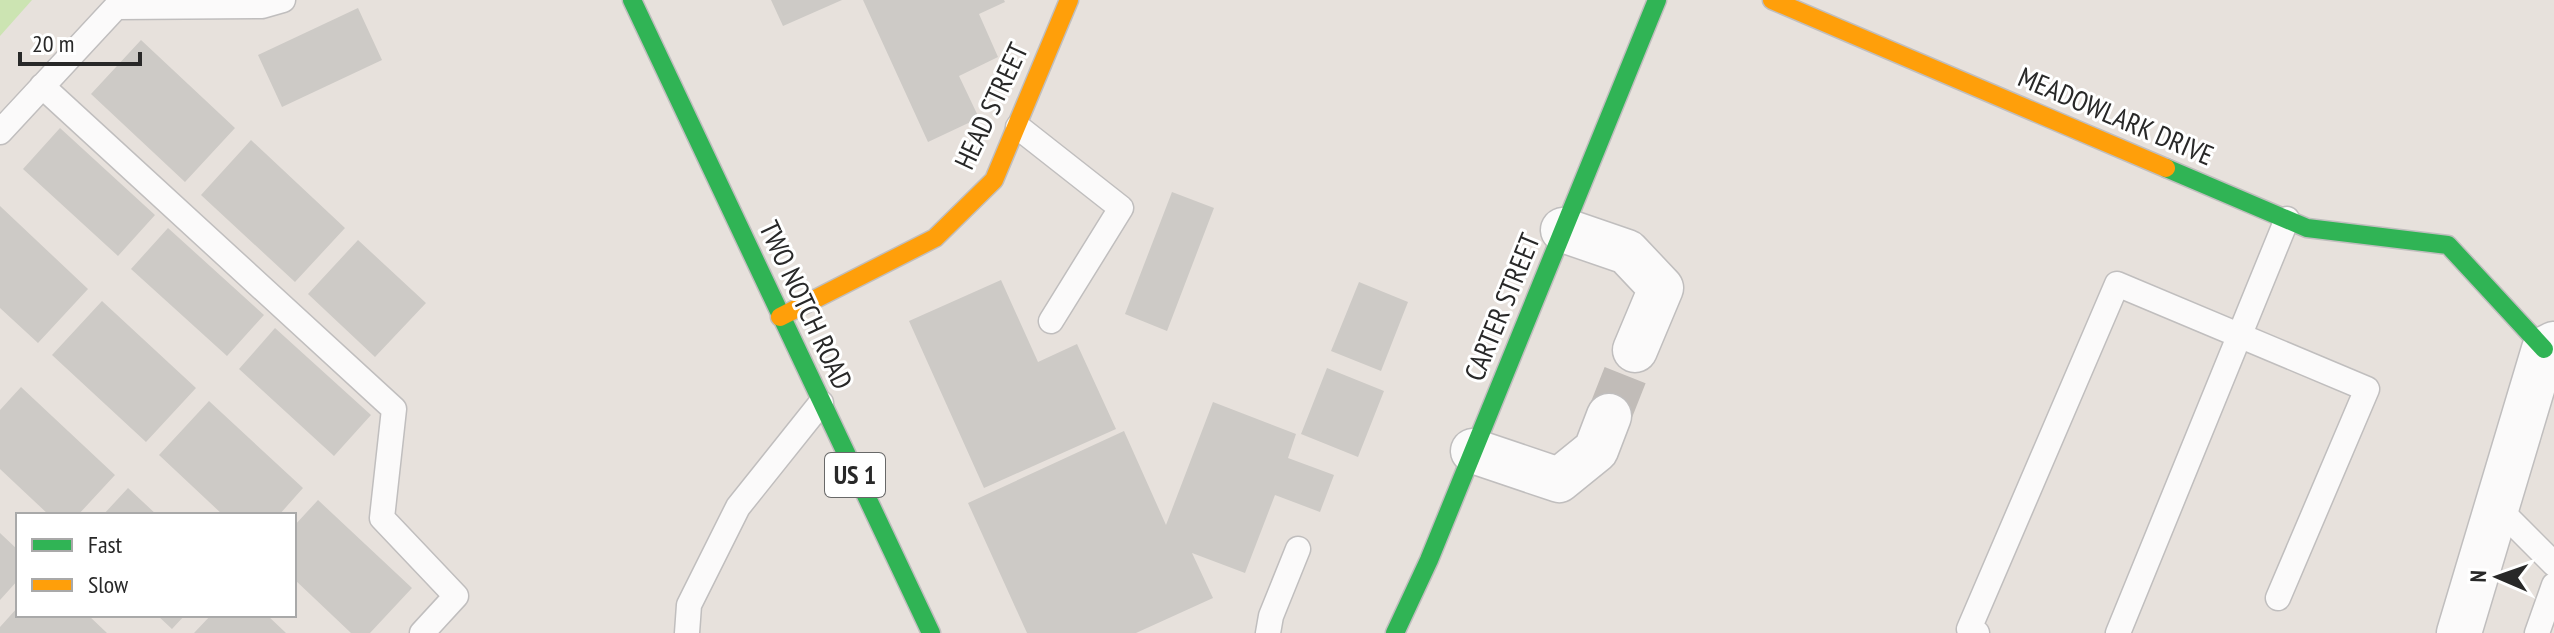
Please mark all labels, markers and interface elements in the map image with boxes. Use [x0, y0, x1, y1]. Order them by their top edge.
scale bar [20, 16, 140, 66]
text: 20 m [32, 28, 74, 59]
street label: HEAD STREET [945, 36, 1036, 175]
street label: MEADOWLARK DRIVE [2013, 58, 2219, 173]
street label: TWO NOTCH ROAD [751, 215, 862, 395]
street label: CARTER STREET [1455, 227, 1548, 386]
road number: US 1 [825, 453, 885, 497]
legend [16, 513, 296, 617]
text: Fast [88, 529, 123, 560]
north arrow [2458, 537, 2538, 617]
text: Slow [88, 569, 129, 600]
text: N [2464, 570, 2492, 583]

